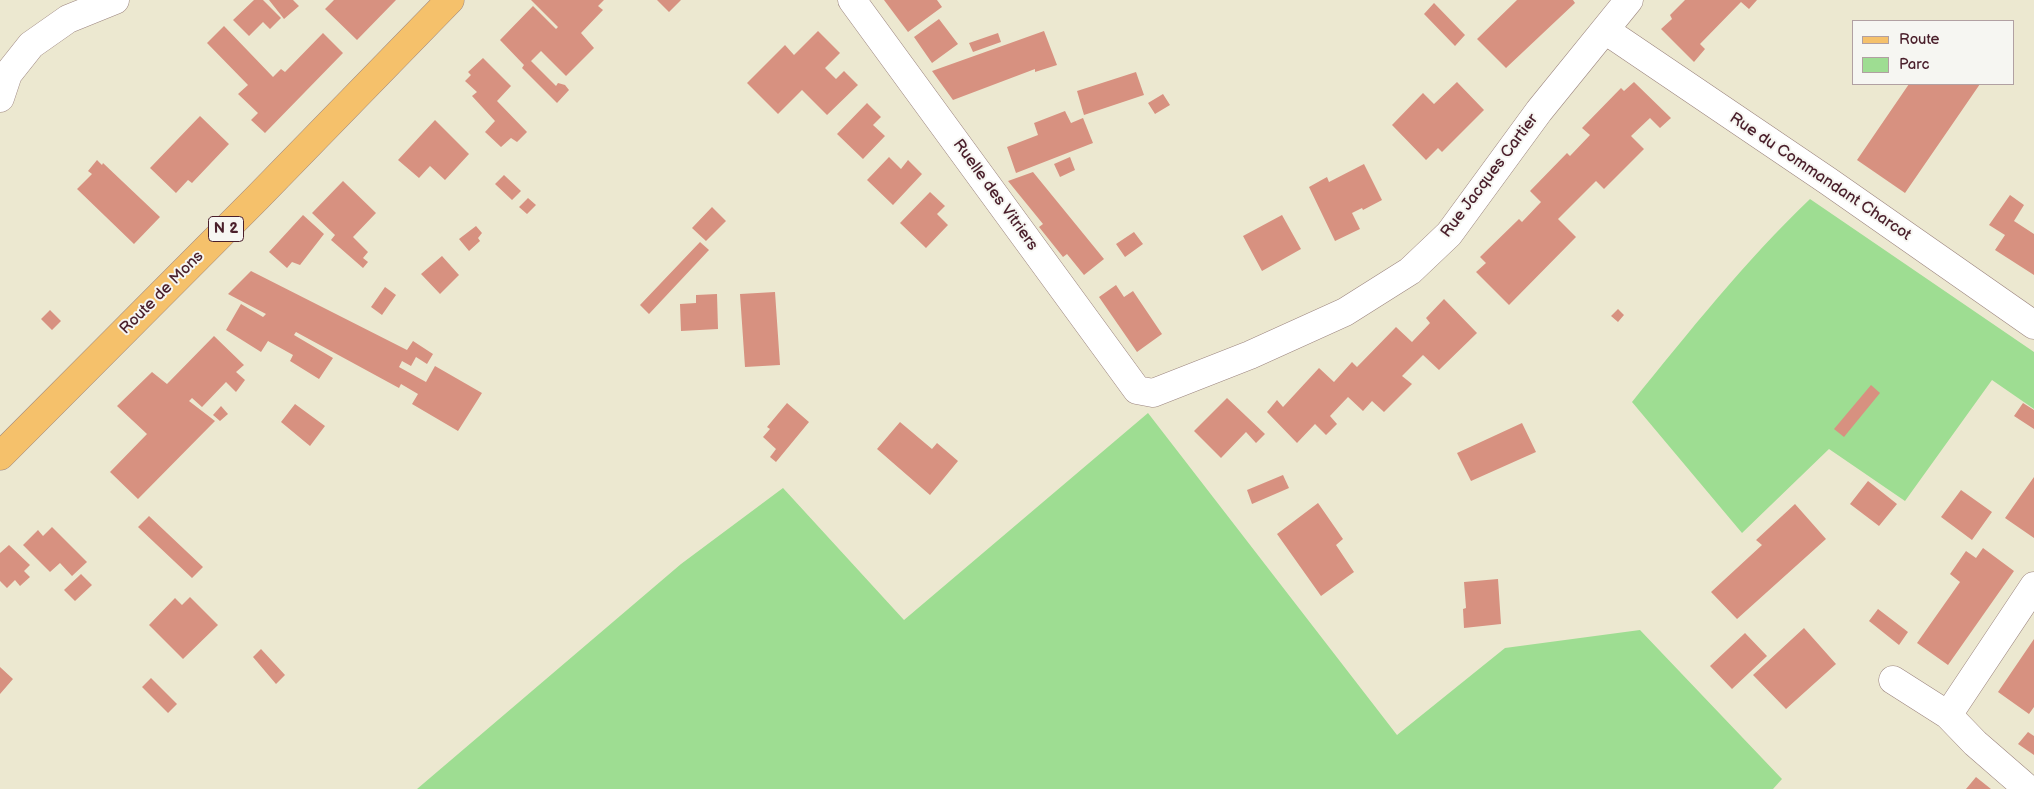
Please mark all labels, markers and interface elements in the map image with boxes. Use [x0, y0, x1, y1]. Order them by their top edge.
legend [1852, 20, 2014, 85]
text: Route [1899, 30, 1939, 49]
text: Parc [1899, 55, 1929, 74]
street label: Rue du Commandant Charcot [1725, 109, 1915, 245]
street label: Rue Jacques Cartier [1437, 110, 1543, 242]
street label: Ruelle des Vitriers [948, 136, 1042, 254]
road number: N 2 [208, 216, 244, 242]
street label: Route de Mons [116, 247, 208, 339]

